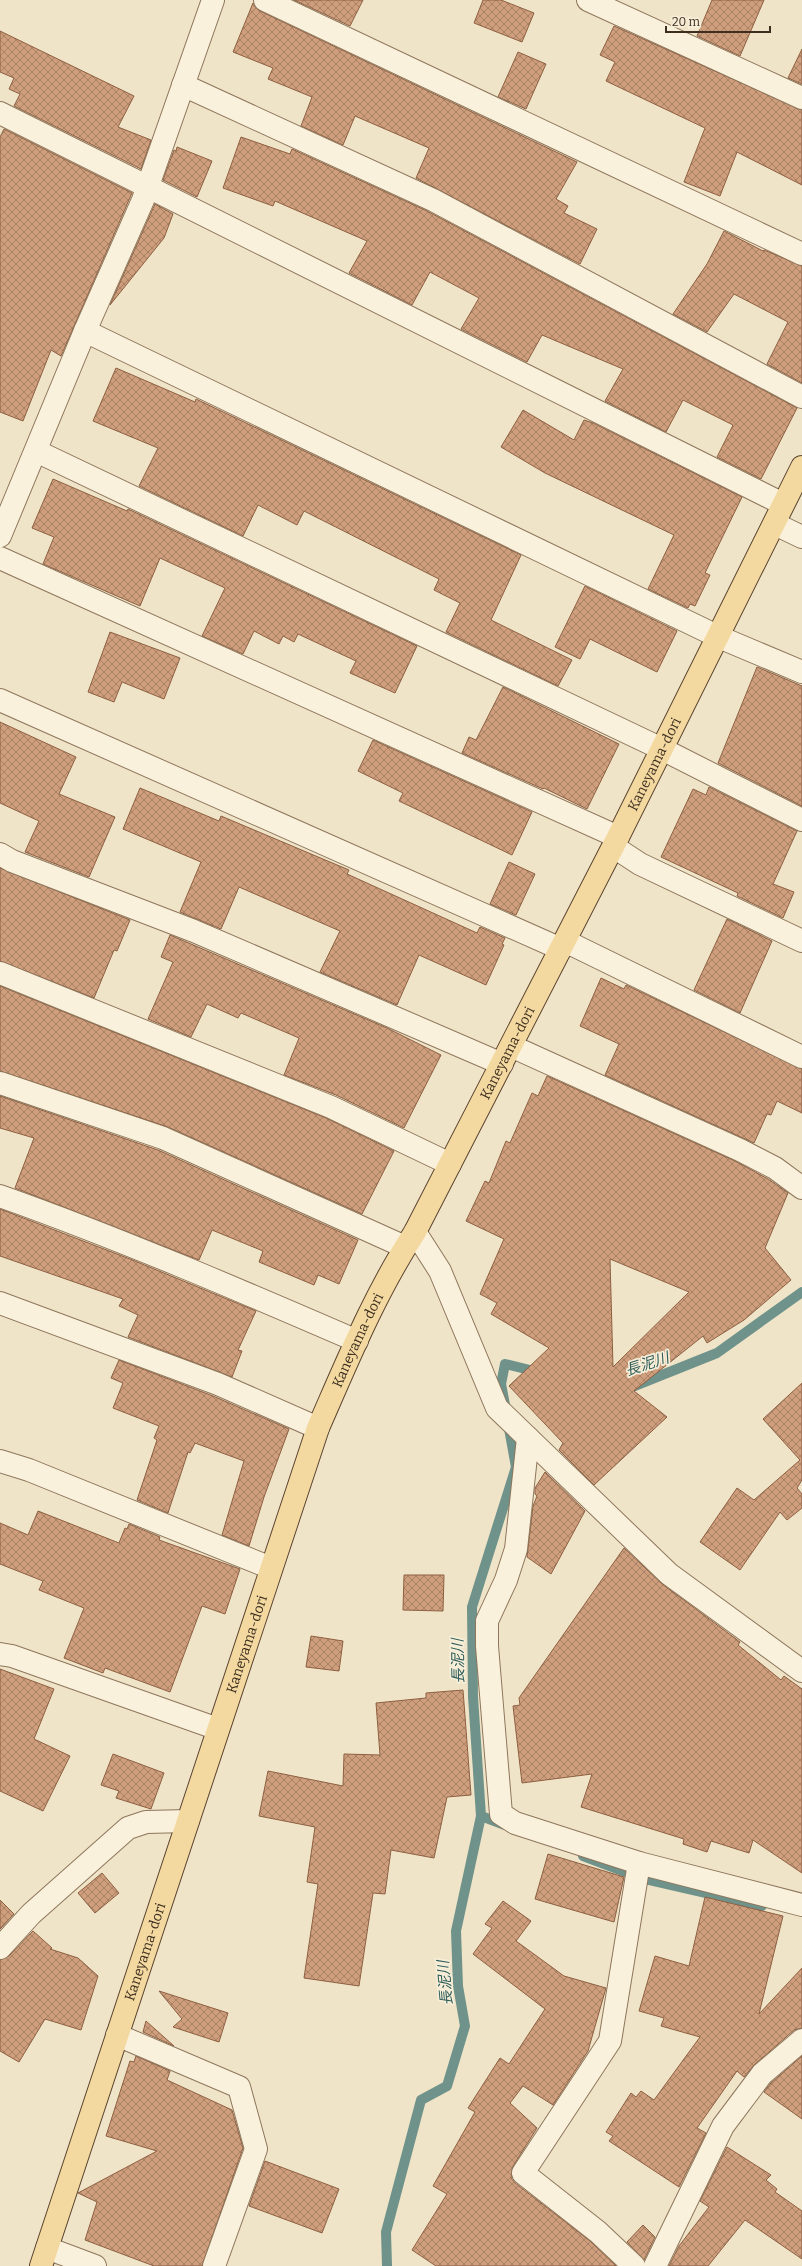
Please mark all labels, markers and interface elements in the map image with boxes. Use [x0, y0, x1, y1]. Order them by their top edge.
scale bar [666, 8, 770, 34]
text: 20 m [672, 15, 701, 29]
street label: Kaneyama-dori [624, 715, 685, 814]
street label: Kaneyama-dori [476, 1004, 538, 1102]
street label: Kaneyama-dori [328, 1290, 387, 1390]
water label: 長泥川 [623, 1348, 673, 1380]
street label: Kaneyama-dori [222, 1593, 271, 1695]
water label: 長泥川 [449, 1636, 467, 1684]
street label: Kaneyama-dori [121, 1901, 169, 2003]
water label: 長泥川 [434, 1958, 456, 2006]

